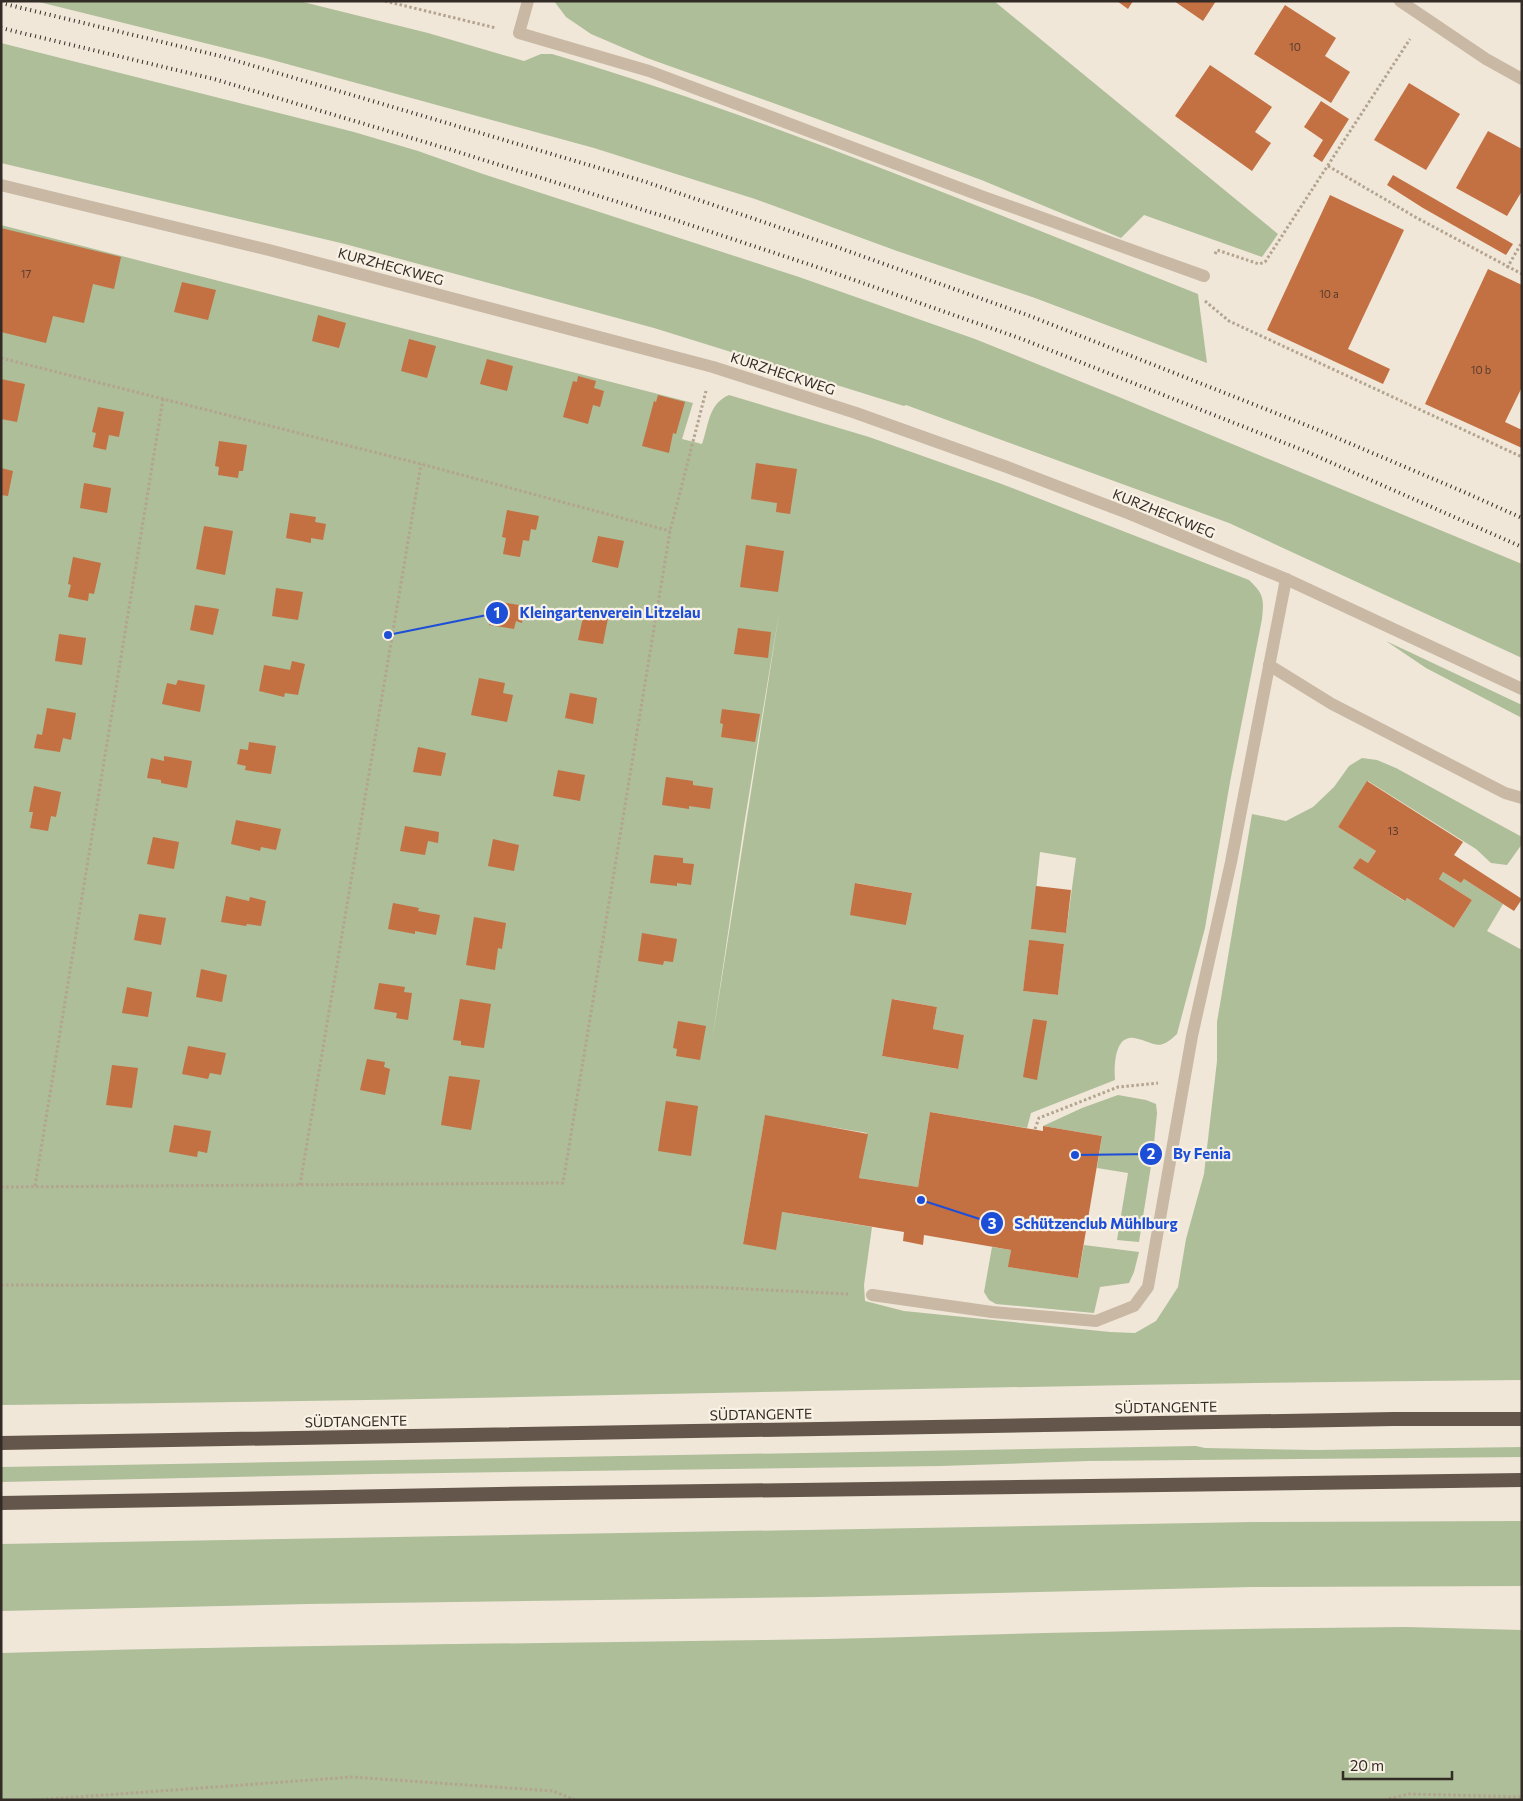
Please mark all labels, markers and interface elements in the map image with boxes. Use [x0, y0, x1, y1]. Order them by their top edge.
house number: 10 [1289, 40, 1301, 53]
street label: KURZHECKWEG [336, 244, 446, 288]
house number: 17 [21, 267, 31, 280]
house number: 10 a [1319, 287, 1339, 300]
street label: KURZHECKWEG [729, 348, 837, 398]
house number: 10 b [1471, 363, 1491, 376]
street label: KURZHECKWEG [1110, 485, 1218, 541]
callout: Kleingartenverein Litzelau [484, 598, 710, 628]
text: 1 [494, 603, 500, 621]
text: Kleingartenverein Litzelau [520, 603, 700, 621]
house number: 13 [1388, 824, 1398, 837]
callout: By Fenia [1138, 1139, 1241, 1169]
text: 2 [1147, 1144, 1155, 1162]
text: By Fenia [1173, 1144, 1231, 1162]
callout: Schützenclub Mühlburg [979, 1208, 1188, 1238]
text: 3 [988, 1214, 997, 1232]
text: Schützenclub Mühlburg [1014, 1214, 1178, 1232]
street label: SÜDTANGENTE [1115, 1398, 1217, 1416]
street label: SÜDTANGENTE [710, 1405, 812, 1423]
street label: SÜDTANGENTE [305, 1412, 407, 1430]
scale bar [1343, 1748, 1452, 1780]
text: 20 m [1350, 1756, 1384, 1774]

